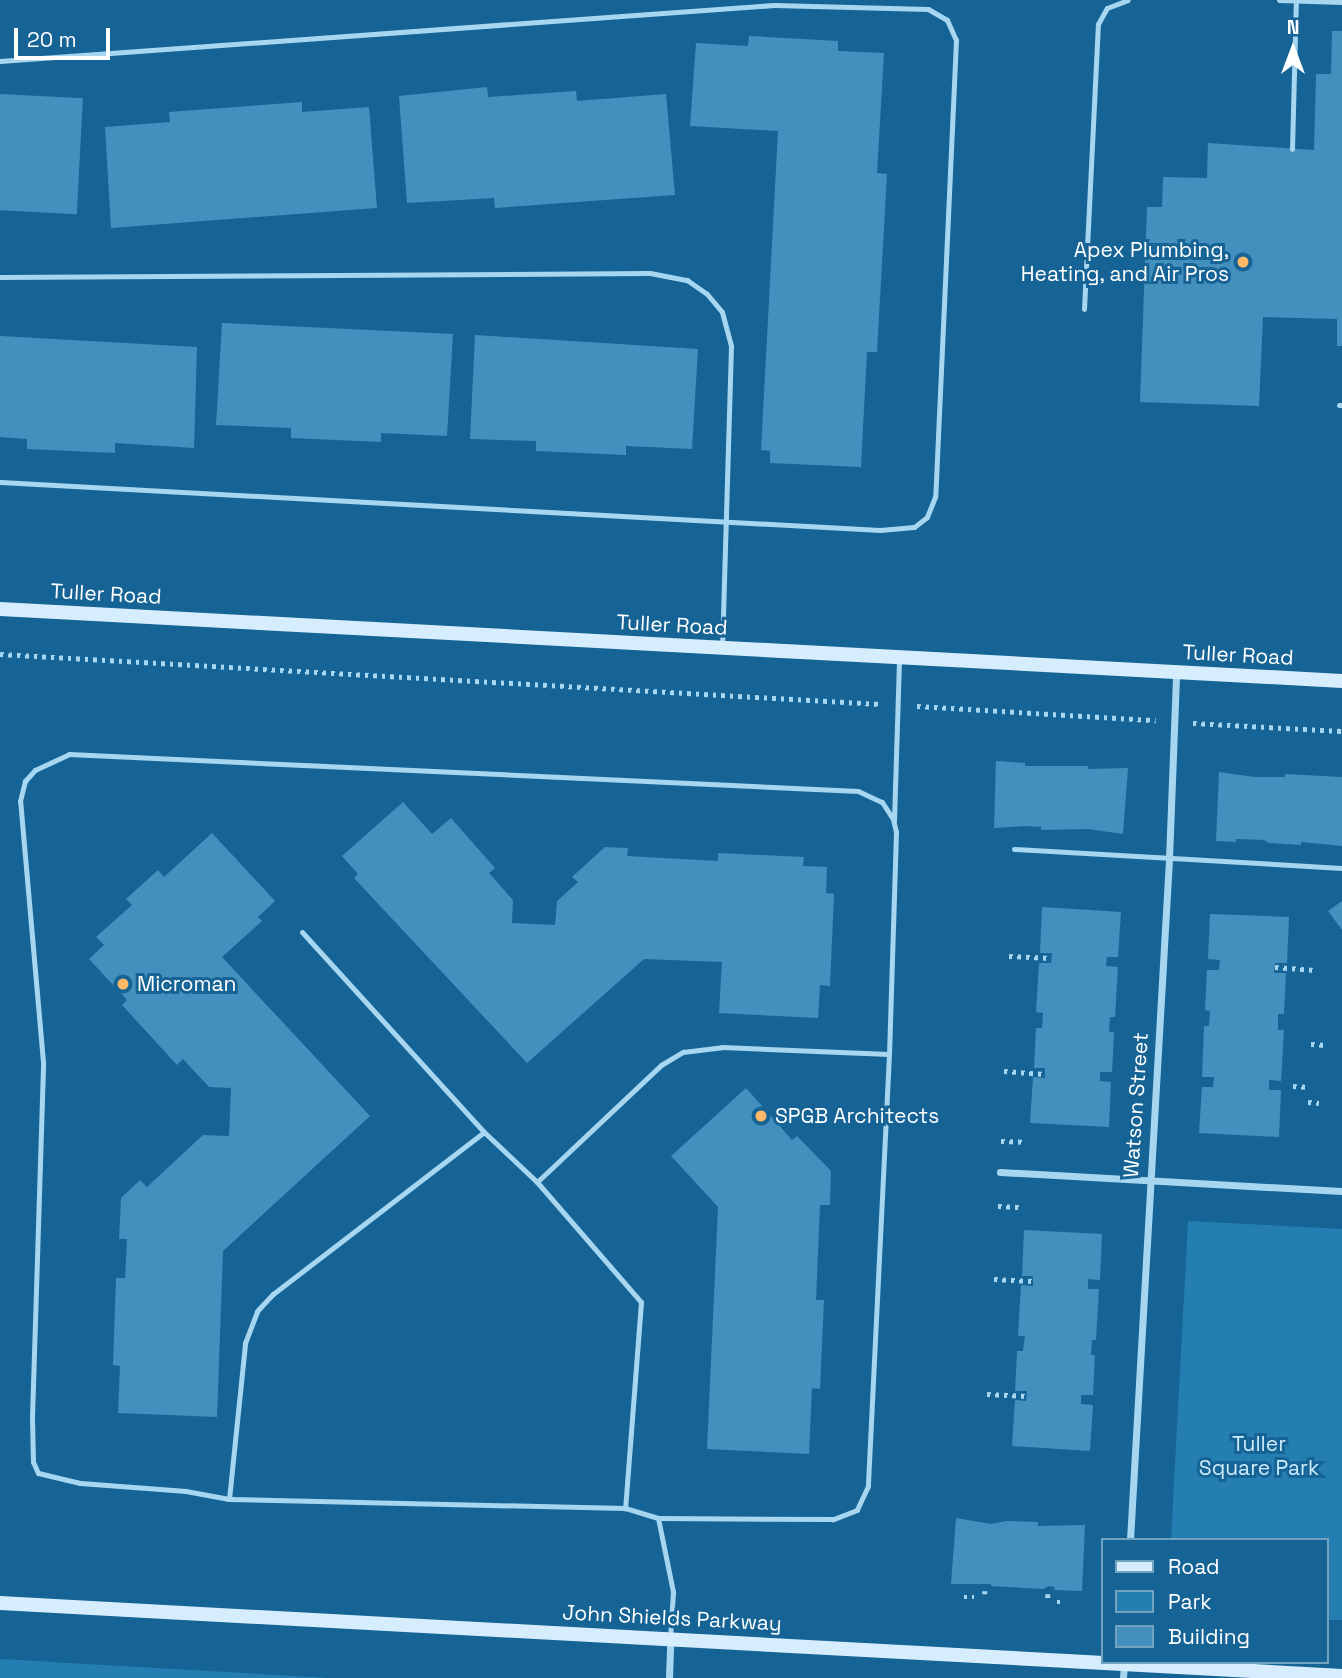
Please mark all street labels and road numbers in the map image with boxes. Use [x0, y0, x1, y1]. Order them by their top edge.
street label: Tuller Road [50, 579, 162, 609]
street label: Tuller Road [616, 610, 728, 640]
street label: Tuller Road [1182, 640, 1294, 670]
street label: Watson Street [1118, 1031, 1154, 1179]
street label: John Shields Parkway [562, 1600, 782, 1636]

